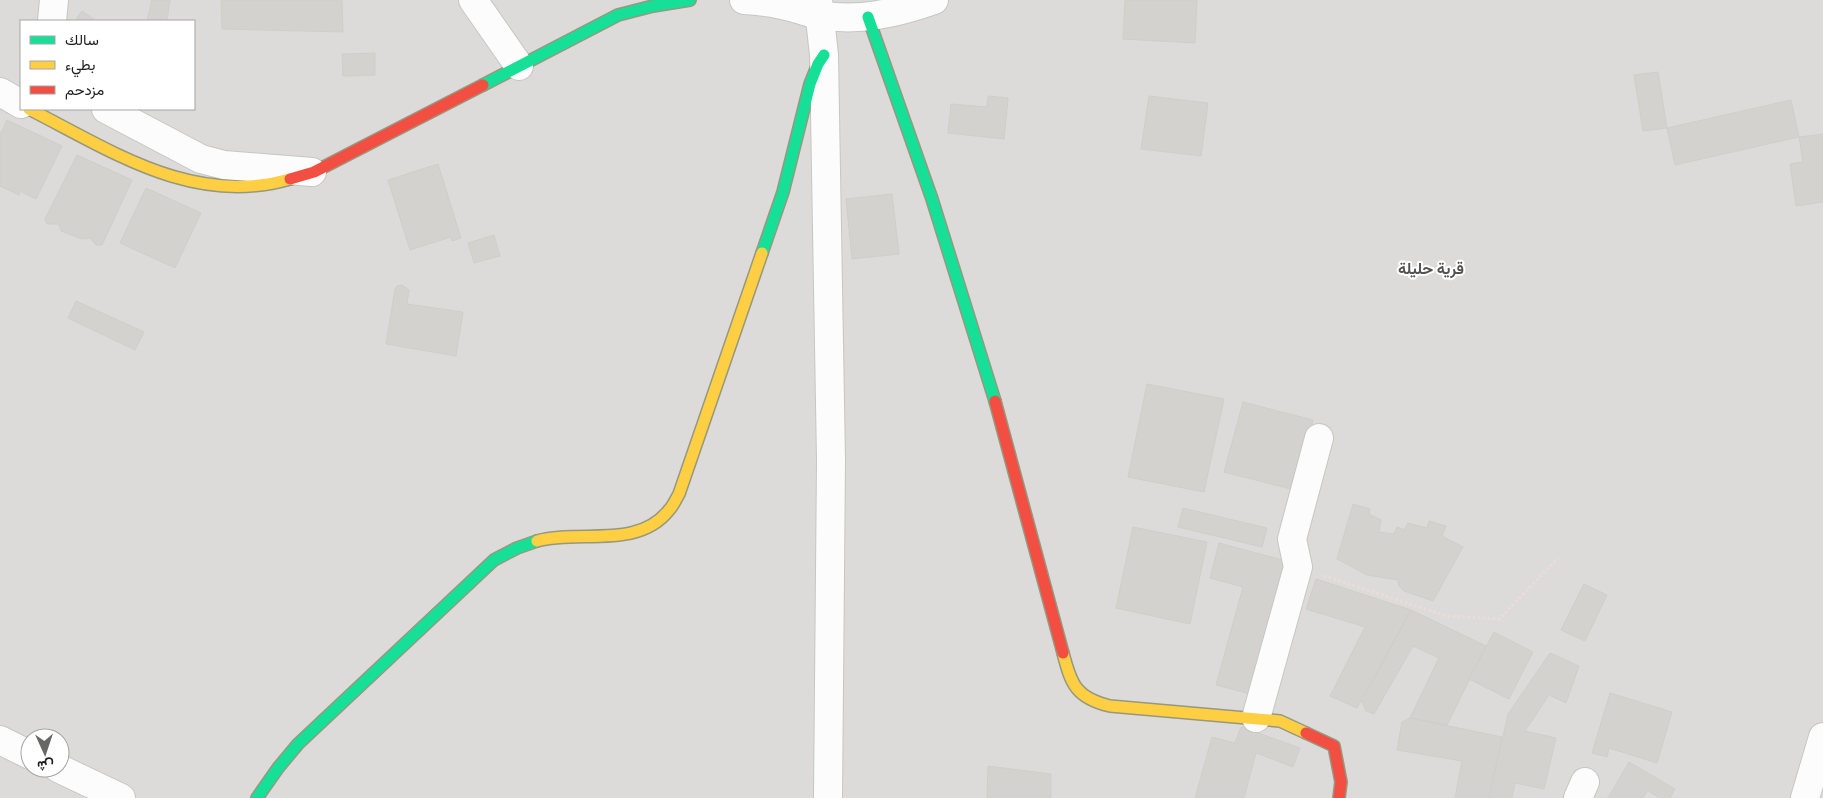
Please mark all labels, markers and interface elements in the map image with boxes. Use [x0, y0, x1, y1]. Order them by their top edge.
legend [20, 20, 195, 110]
text: سالك [65, 29, 99, 50]
text: بطيء [65, 54, 95, 78]
text: مزدحم [65, 79, 104, 100]
district label: قرية حليلة [1398, 257, 1464, 280]
north arrow [20, 728, 70, 778]
text: ش [37, 756, 55, 776]

